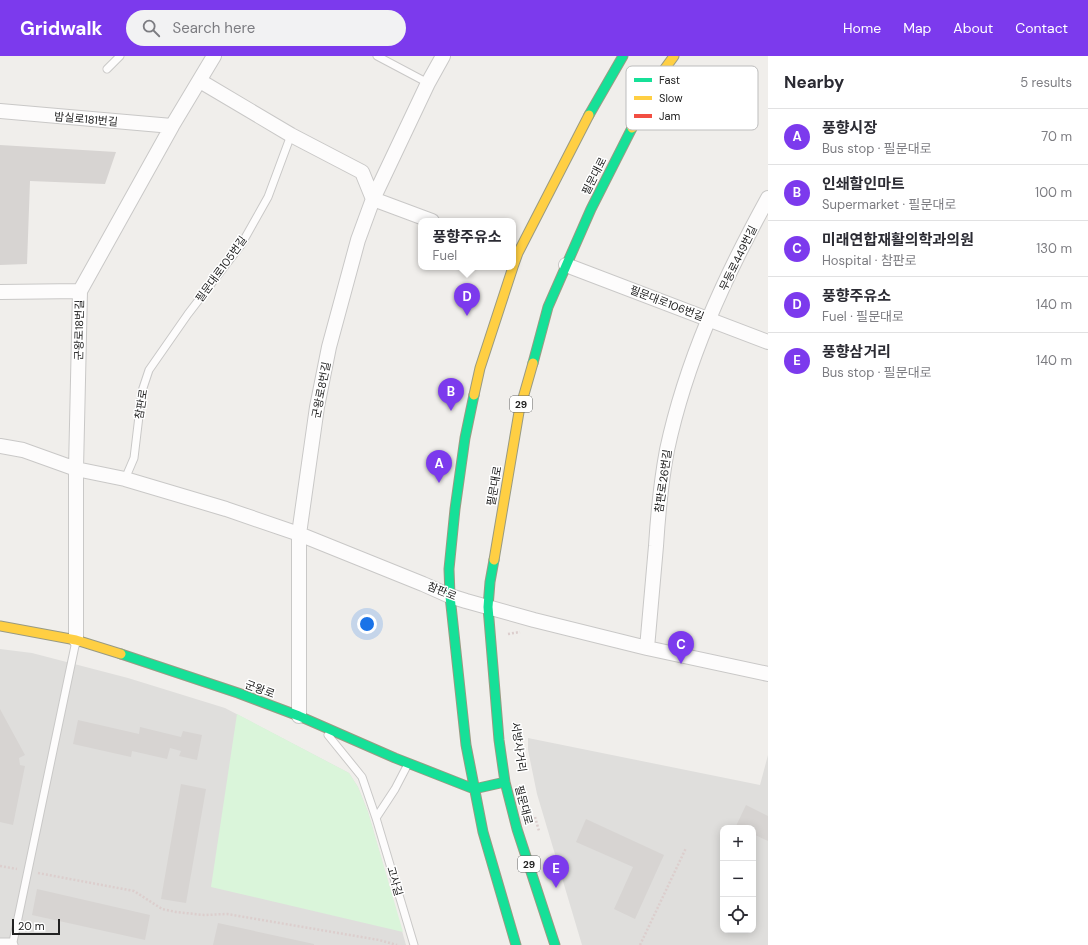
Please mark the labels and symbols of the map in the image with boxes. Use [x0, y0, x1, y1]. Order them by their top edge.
legend [626, 66, 758, 130]
text: Fast [659, 73, 680, 87]
text: Slow [659, 91, 683, 105]
street label: 밤실로181번길 [54, 109, 118, 129]
text: Jam [659, 109, 680, 123]
street label: 필문대로 [579, 155, 609, 197]
street label: 무등로449번길 [716, 223, 760, 293]
street label: 필문대로105번길 [192, 233, 250, 305]
street label: 필문대로106번길 [628, 282, 706, 324]
pin: D [454, 283, 480, 316]
street label: 군왕로18번길 [71, 300, 87, 360]
street label: 군왕로8번길 [309, 361, 333, 419]
pin: B [438, 378, 464, 411]
street label: 참판로 [132, 388, 150, 420]
road number: 29 [510, 396, 532, 412]
street label: 참판로26번길 [652, 448, 674, 514]
pin: A [426, 450, 452, 483]
street label: 필문대로 [484, 465, 504, 507]
street label: 참판로 [425, 579, 459, 603]
your location [357, 614, 377, 634]
pin: C [668, 631, 694, 664]
street label: 군왕로 [243, 677, 277, 701]
street label: 서방사거리 [509, 721, 529, 773]
street label: 필문대로 [512, 784, 536, 826]
pin: E [543, 855, 569, 888]
road number: 29 [518, 856, 540, 872]
street label: 고사길 [384, 864, 406, 898]
scale bar [12, 917, 60, 936]

